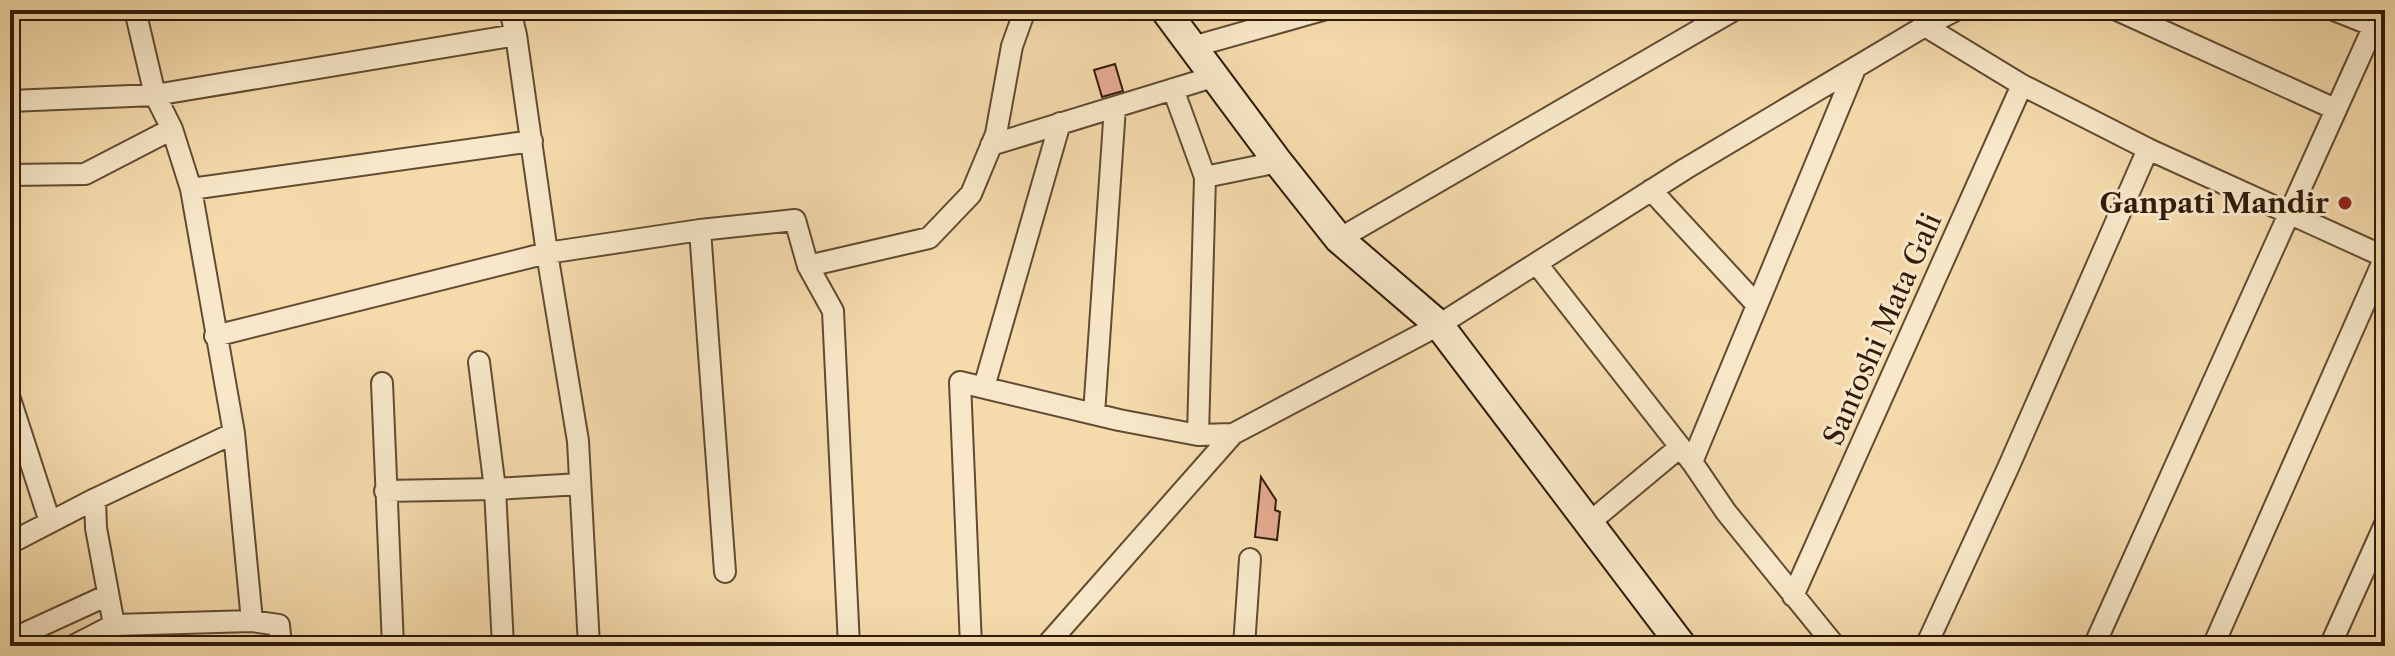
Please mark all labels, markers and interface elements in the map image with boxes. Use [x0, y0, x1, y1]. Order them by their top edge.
place label: Ganpati Mandir [2099, 186, 2329, 220]
marker: Ganpati Mandir [2336, 194, 2354, 212]
street label: Santoshi Mata Gali [1816, 208, 1948, 450]

